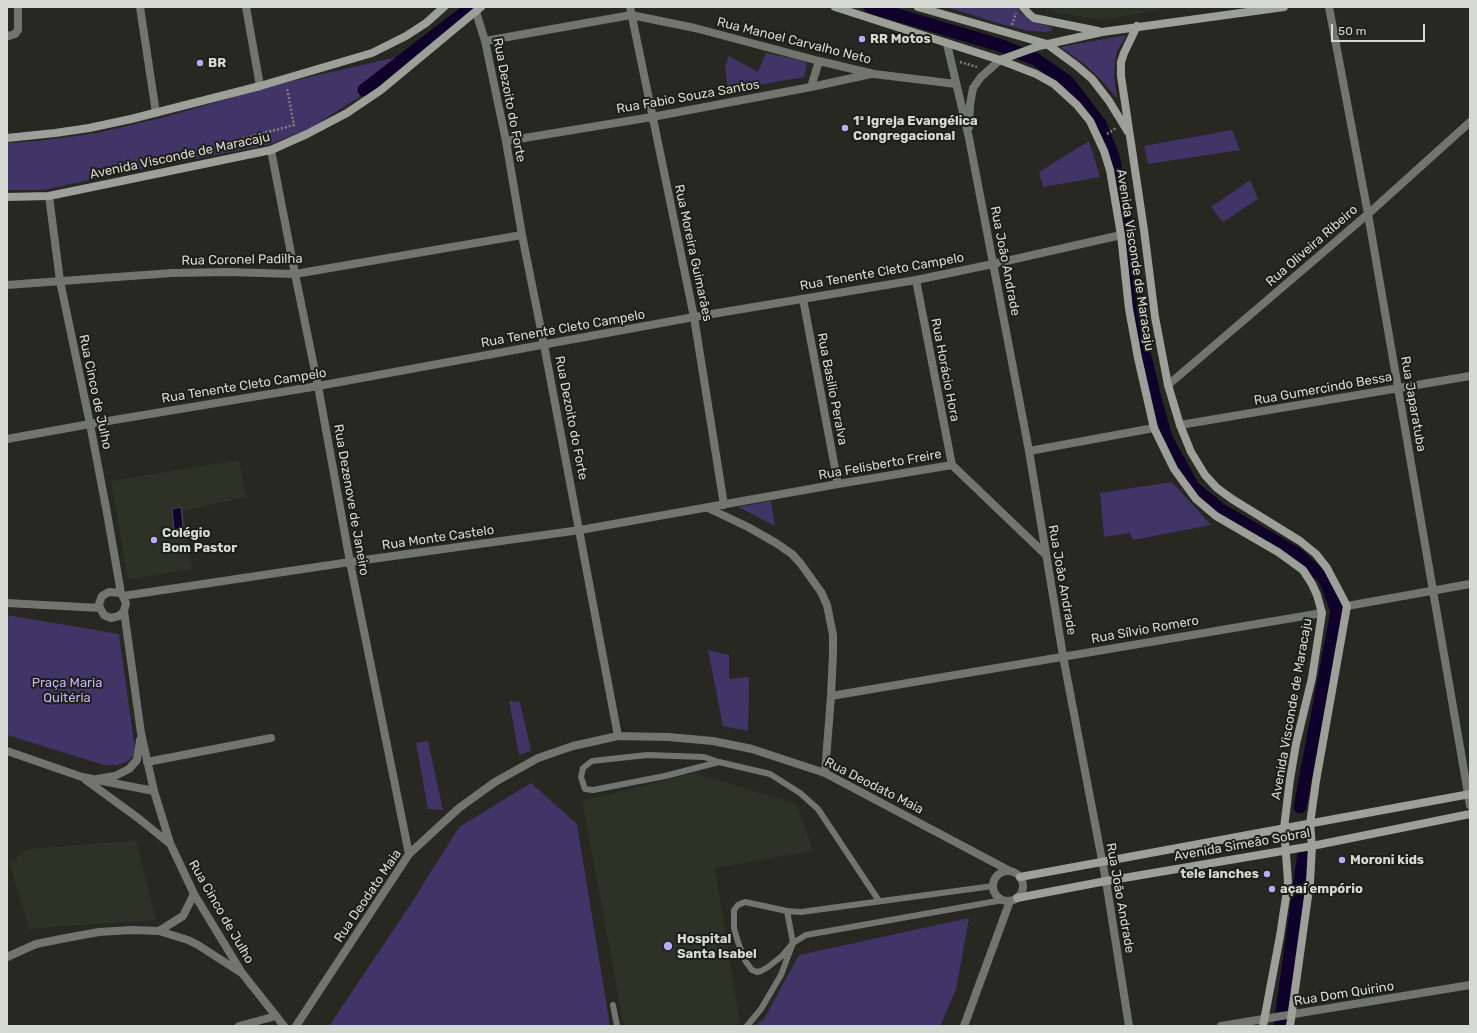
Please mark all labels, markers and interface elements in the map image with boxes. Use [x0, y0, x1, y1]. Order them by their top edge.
street label: Rua Manoel Carvalho Neto [715, 14, 873, 68]
scale bar [1333, 16, 1427, 42]
text: 50 m [1338, 24, 1366, 38]
place label: RR Motos [870, 31, 931, 47]
marker: RR Motos [857, 34, 867, 44]
street label: Rua Dezoito do Forte [489, 36, 529, 164]
place label: BR [208, 55, 226, 71]
marker: BR [195, 58, 205, 68]
street label: Rua Fabio Souza Santos [615, 77, 761, 117]
place label: 1ª Igreja Evangélica Congregacional [853, 113, 978, 144]
marker: 1ª Igreja Evangélica Congregacional [840, 123, 850, 133]
street label: Avenida Visconde de Maracaju [88, 129, 272, 183]
street label: Avenida Visconde de Maracaju [1113, 168, 1157, 352]
street label: Rua Moreira Guimarães [671, 183, 715, 323]
street label: Rua Oliveira Ribeiro [1263, 202, 1361, 290]
street label: Rua João Andrade [987, 205, 1023, 317]
street label: Rua Tenente Cleto Campelo [799, 250, 965, 294]
street label: Rua Coronel Padilha [181, 251, 303, 269]
street label: Rua Tenente Cleto Campelo [480, 307, 646, 351]
street label: Rua Horácio Hora [927, 317, 963, 423]
street label: Rua Basilio Peralva [813, 332, 851, 446]
street label: Rua Cinco de Julho [75, 333, 115, 451]
street label: Rua Dezoito do Forte [551, 354, 591, 482]
street label: Rua Japaratuba [1397, 355, 1429, 453]
street label: Rua Tenente Cleto Campelo [161, 365, 327, 407]
street label: Rua Gumercindo Bessa [1253, 369, 1393, 409]
street label: Rua Dezenove de Janeiro [330, 423, 372, 577]
street label: Rua Felisberto Freire [817, 446, 943, 484]
street label: Rua Monte Castelo [381, 522, 495, 554]
street label: Rua João Andrade [1045, 524, 1079, 636]
place label: Colégio Bom Pastor [162, 525, 237, 556]
marker: Colégio Bom Pastor [149, 535, 159, 545]
street label: Rua Sílvio Romero [1090, 613, 1200, 647]
street label: Avenida Visconde de Maracaju [1268, 617, 1316, 801]
park label: Praça Maria Quitéria [32, 675, 102, 706]
street label: Rua Deodato Maia [822, 754, 926, 818]
street label: Avenida Simeão Sobral [1173, 825, 1311, 865]
street label: Rua João Andrade [1103, 842, 1137, 954]
street label: Rua Deodato Maia [331, 847, 405, 945]
place label: Moroni kids [1350, 852, 1424, 868]
marker: Moroni kids [1337, 855, 1347, 865]
street label: Rua Cinco de Julho [185, 857, 257, 967]
place label: tele lanches [1180, 866, 1259, 882]
marker: tele lanches [1262, 869, 1272, 879]
place label: açaí empório [1280, 881, 1363, 897]
marker: açaí empório [1267, 884, 1277, 894]
place label: Hospital Santa Isabel [677, 931, 757, 962]
marker: Hospital Santa Isabel [662, 940, 674, 952]
street label: Rua Dom Quirino [1293, 978, 1395, 1010]

